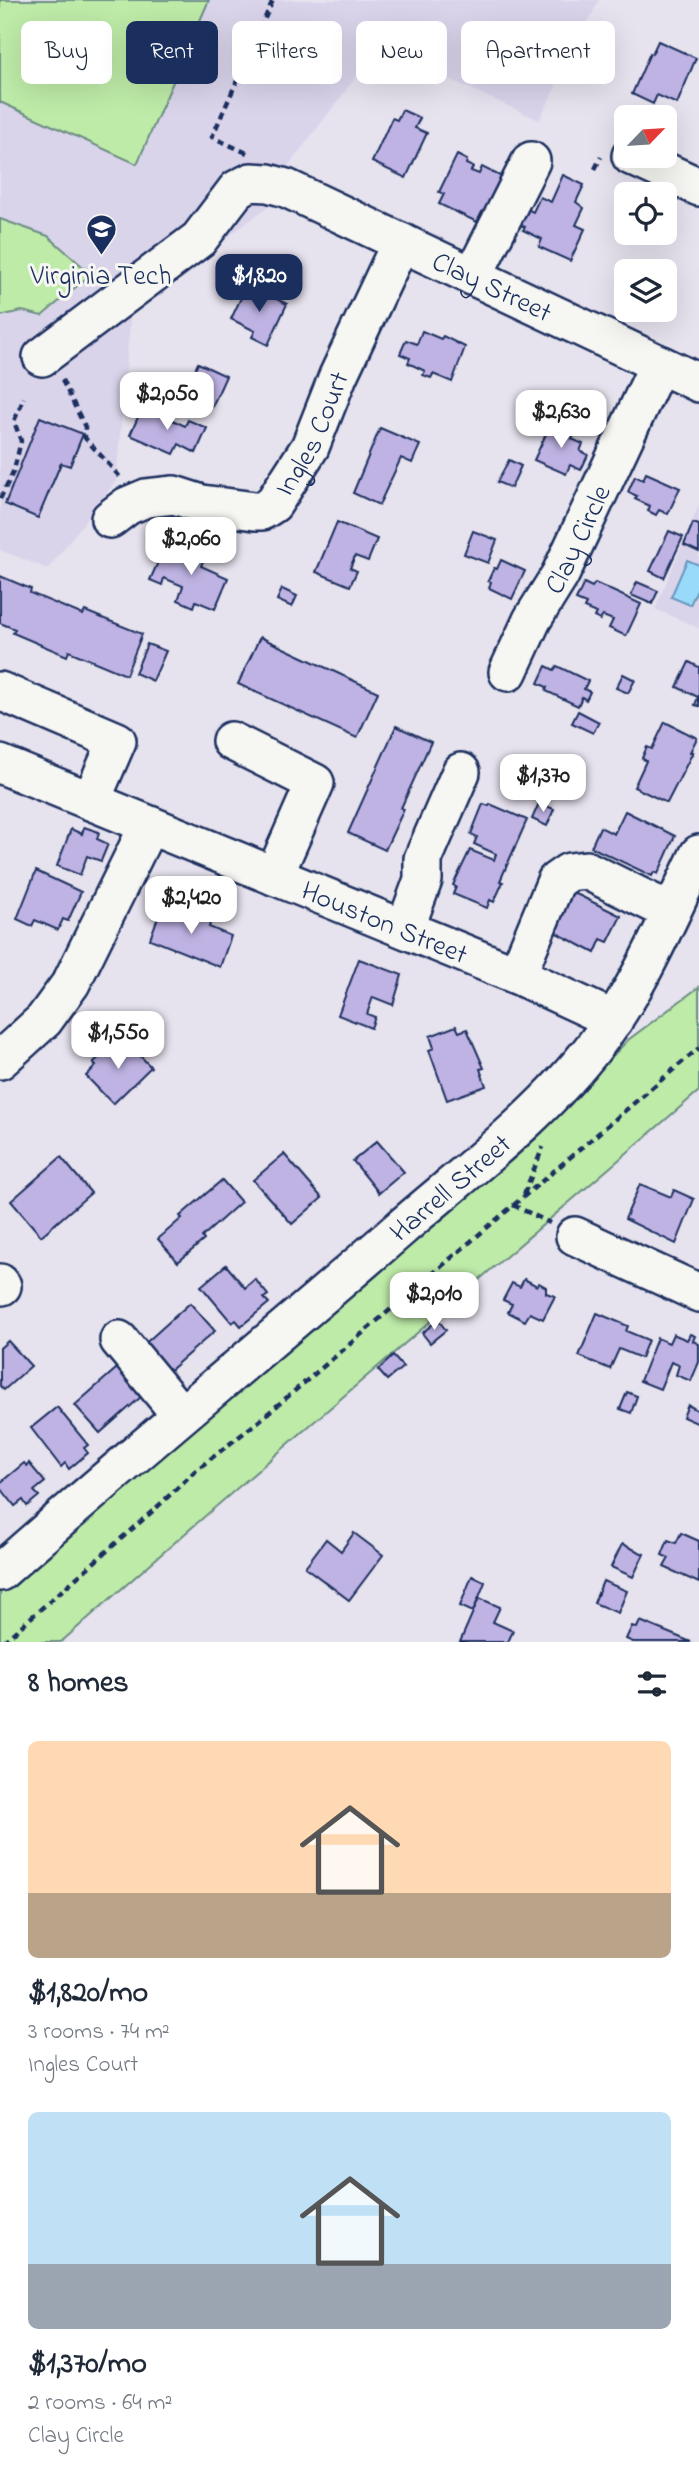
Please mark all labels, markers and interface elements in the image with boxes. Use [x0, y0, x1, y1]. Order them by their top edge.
chip: Buy [21, 21, 112, 84]
chip: Rent [126, 21, 218, 84]
chip: Filters [232, 21, 342, 84]
chip: New [356, 21, 447, 84]
chip: Apartment [461, 21, 615, 84]
north arrow [614, 105, 677, 168]
map controls [614, 105, 677, 322]
button: locate [614, 182, 677, 245]
school or university icon: Virginia Tech [84, 213, 118, 257]
street label: Clay Street [424, 243, 558, 335]
pin: $1,820 [202, 254, 316, 314]
place label: Virginia Tech [29, 257, 172, 298]
button: layers [614, 259, 677, 322]
text: $1,820 [231, 260, 287, 293]
street label: Ingles Court [266, 366, 362, 506]
pin: $2,050 [110, 372, 224, 432]
text: $2,050 [136, 378, 198, 411]
pin: $2,630 [504, 391, 618, 450]
text: $2,630 [532, 396, 590, 429]
street label: Clay Circle [536, 479, 624, 603]
pin: $2,060 [134, 518, 248, 577]
text: $2,060 [161, 523, 221, 556]
pin: $1,370 [486, 754, 600, 814]
text: $1,370 [516, 760, 570, 793]
street label: Houston Street [294, 872, 473, 977]
pin: $2,420 [134, 876, 248, 936]
text: $2,420 [161, 882, 221, 915]
pin: $1,550 [61, 1012, 175, 1071]
text: $1,550 [87, 1017, 149, 1050]
street label: Harrell Street [382, 1126, 522, 1253]
pin: $2,010 [377, 1272, 491, 1332]
text: $2,010 [406, 1278, 462, 1311]
text: 8 homes [28, 1662, 129, 1706]
icon: filters [633, 1665, 671, 1703]
icon: home [287, 1787, 413, 1913]
text: $1,820/mo [28, 1972, 148, 2016]
text: 3 rooms · 74 m² [28, 2016, 170, 2049]
text: Ingles Court [28, 2049, 138, 2082]
icon: home [287, 2158, 413, 2284]
text: $1,370/mo [28, 2343, 147, 2387]
text: 2 rooms · 64 m² [28, 2387, 172, 2420]
text: Clay Circle [28, 2420, 124, 2453]

